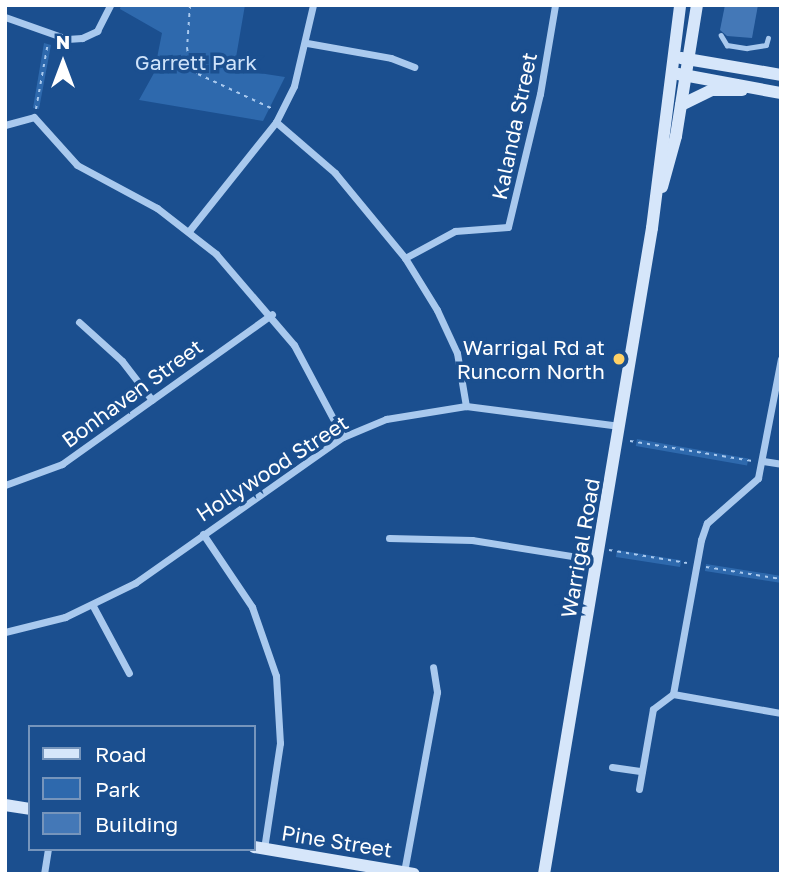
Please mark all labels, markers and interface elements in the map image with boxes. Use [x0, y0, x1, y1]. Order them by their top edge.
north arrow [28, 28, 98, 98]
text: N [56, 30, 70, 53]
park label: Garrett Park [135, 49, 257, 75]
street label: Kalanda Street [486, 50, 542, 202]
street label: Bonhaven Street [57, 333, 207, 453]
place label: Warrigal Rd at Runcorn North [457, 334, 605, 384]
marker: Warrigal Rd at Runcorn North [611, 351, 627, 367]
street label: Hollywood Street [191, 409, 353, 527]
street label: Warrigal Road [555, 476, 605, 620]
legend [28, 725, 256, 851]
text: Road [95, 741, 146, 767]
text: Park [95, 776, 140, 802]
text: Building [95, 811, 178, 837]
street label: Pine Street [280, 820, 394, 862]

